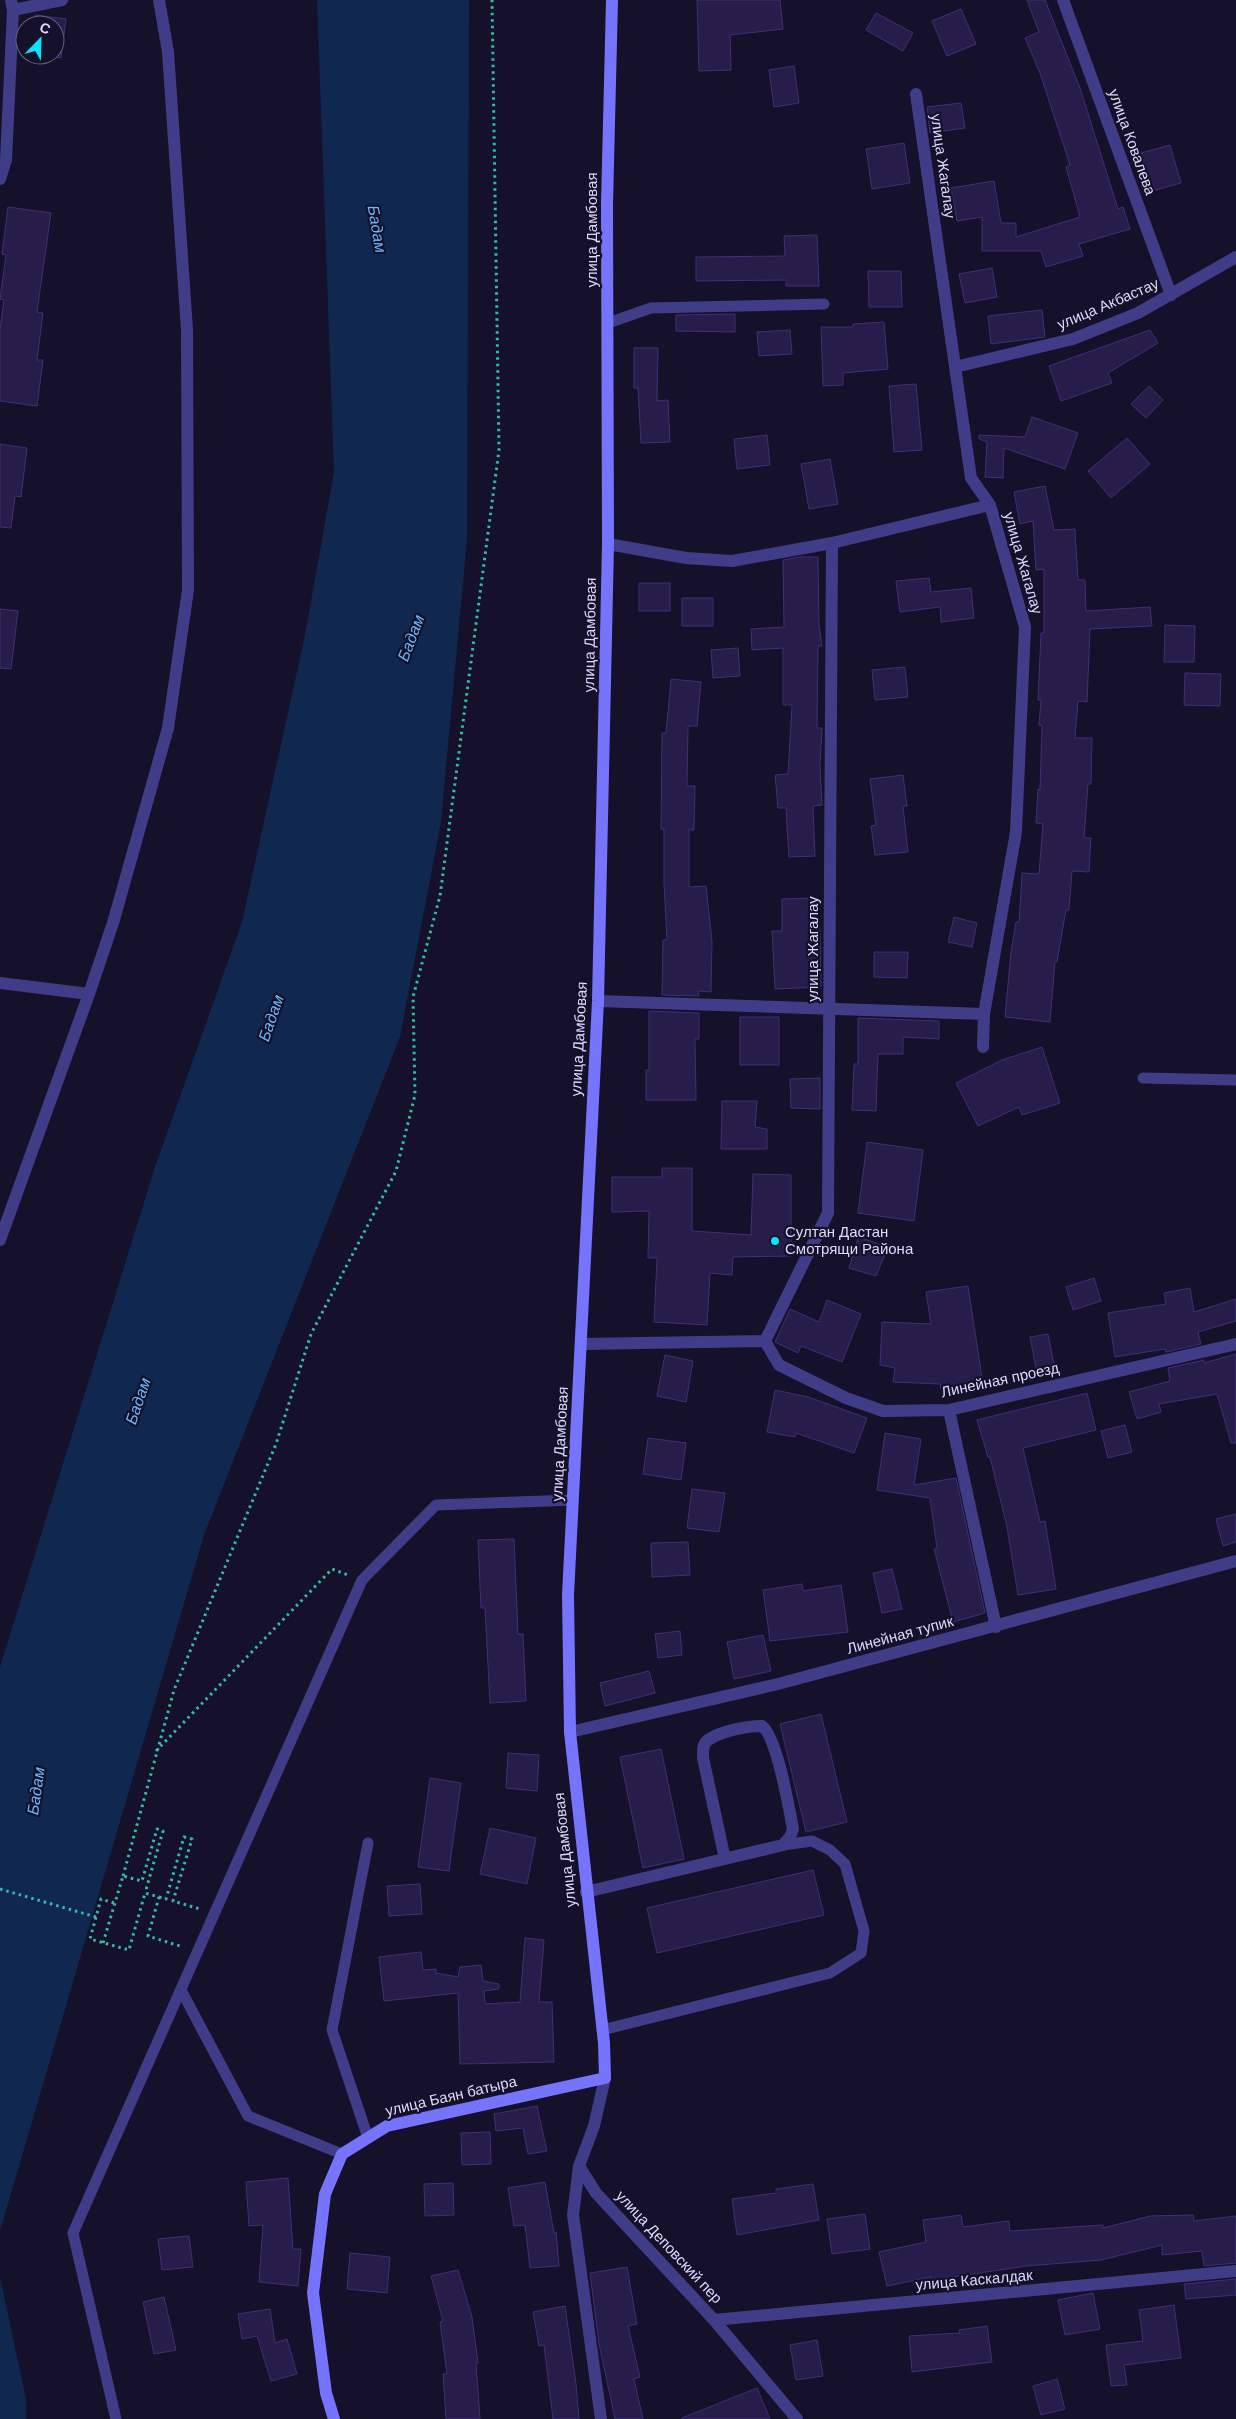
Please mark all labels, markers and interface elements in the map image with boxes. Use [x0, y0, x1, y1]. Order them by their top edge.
north arrow [15, 15, 65, 65]
text: С [37, 18, 53, 38]
street label: улица Ковалева [1104, 86, 1161, 199]
street label: улица Жагалау [926, 112, 960, 220]
street label: улица Дамбовая [582, 172, 602, 288]
water label: Бадам [362, 204, 392, 254]
street label: улица Акбастау [1054, 273, 1162, 334]
street label: улица Жагалау [999, 510, 1047, 617]
street label: улица Дамбовая [579, 577, 601, 693]
water label: Бадам [393, 612, 429, 664]
street label: улица Жагалау [803, 896, 823, 1002]
street label: улица Дамбовая [566, 981, 592, 1097]
water label: Бадам [253, 992, 289, 1044]
place label: Султан Дастан Смотрящи Района [785, 1222, 914, 1259]
marker: Султан Дастан Смотрящи Района [769, 1235, 781, 1247]
street label: Линейная проезд [939, 1358, 1061, 1402]
water label: Бадам [120, 1375, 156, 1427]
street label: улица Дамбовая [547, 1386, 573, 1502]
street label: Линейная тупик [844, 1611, 956, 1659]
water label: Бадам [22, 1766, 50, 1816]
street label: улица Дамбовая [549, 1792, 581, 1908]
street label: улица Баян батыра [383, 2071, 519, 2121]
street label: улица Деповский пер [611, 2186, 727, 2308]
street label: улица Каскалдак [915, 2265, 1034, 2295]

